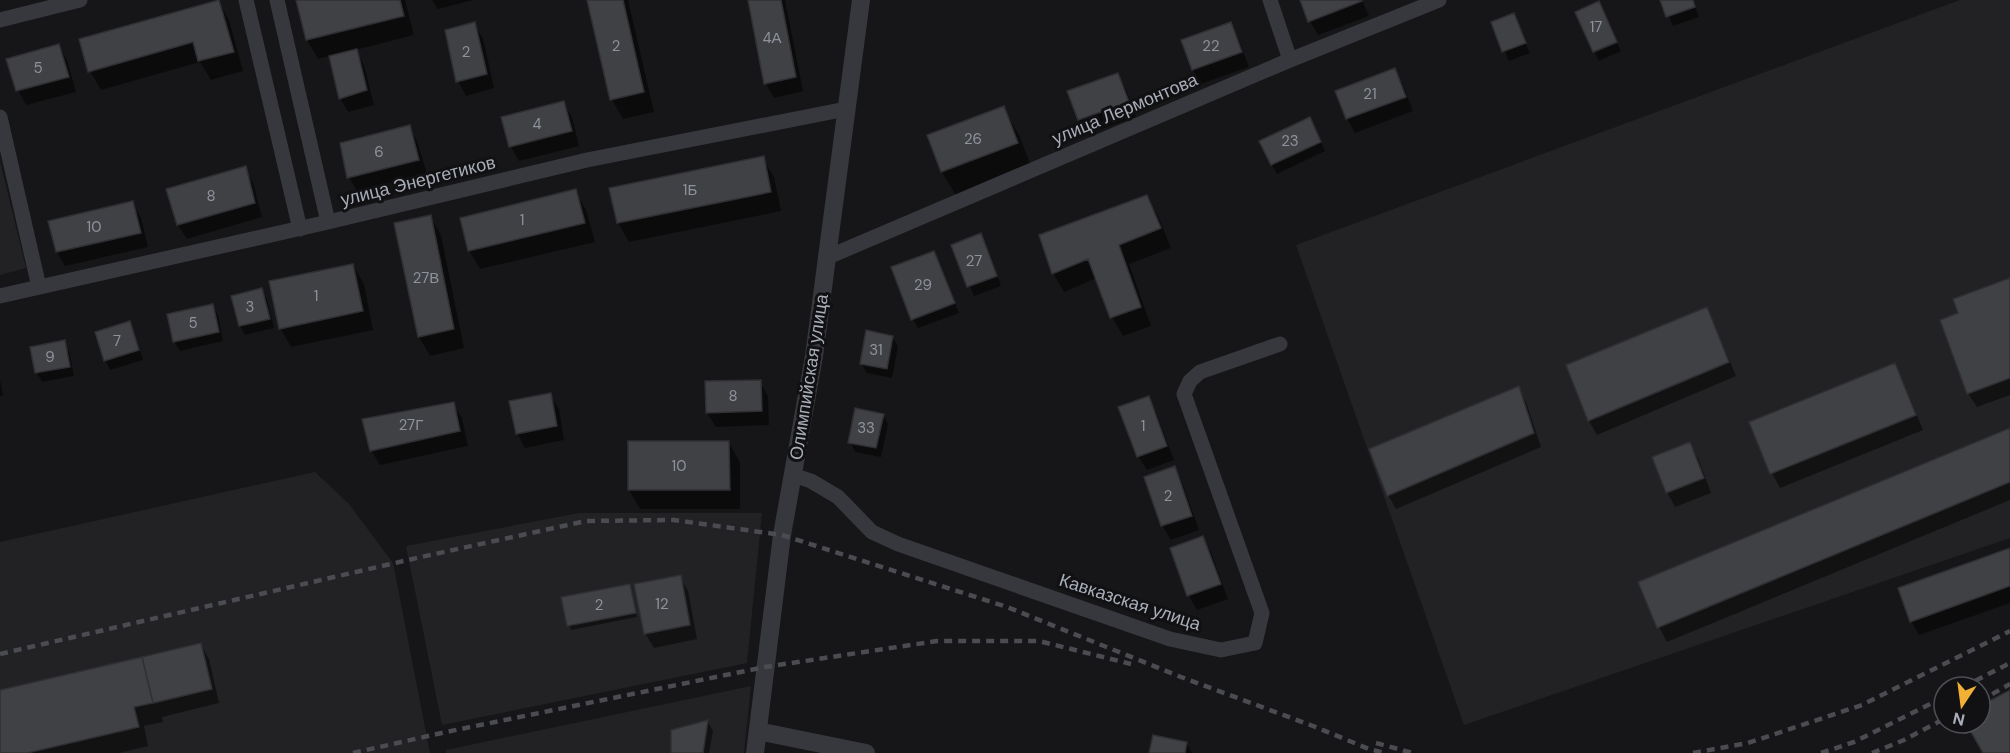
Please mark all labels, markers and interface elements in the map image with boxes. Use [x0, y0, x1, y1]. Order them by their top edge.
house number: 17 [1590, 17, 1602, 37]
house number: 4А [762, 28, 782, 48]
house number: 2 [612, 36, 620, 56]
house number: 22 [1202, 36, 1220, 56]
house number: 2 [462, 42, 470, 62]
house number: 5 [33, 58, 43, 78]
street label: улица Лермонтова [1049, 67, 1202, 150]
house number: 21 [1363, 84, 1377, 104]
house number: 4 [532, 114, 542, 134]
house number: 26 [964, 129, 982, 149]
house number: 23 [1281, 131, 1299, 151]
house number: 6 [374, 142, 384, 162]
street label: улица Энергетиков [338, 150, 498, 212]
house number: 1Б [683, 180, 697, 200]
house number: 8 [206, 186, 216, 206]
house number: 1 [520, 210, 524, 230]
house number: 10 [87, 217, 101, 237]
house number: 27 [966, 251, 982, 271]
house number: 27В [413, 268, 439, 288]
house number: 29 [914, 275, 932, 295]
house number: 1 [314, 286, 318, 306]
street label: Олимпийская улица [784, 291, 834, 462]
house number: 3 [246, 297, 254, 317]
house number: 5 [188, 313, 198, 333]
house number: 7 [113, 331, 121, 351]
house number: 31 [869, 340, 883, 360]
house number: 9 [45, 347, 55, 367]
house number: 8 [728, 386, 738, 406]
house number: 27Г [399, 415, 423, 435]
house number: 1 [1141, 416, 1145, 436]
house number: 33 [857, 418, 875, 438]
house number: 10 [672, 456, 686, 476]
house number: 2 [1164, 486, 1172, 506]
street label: Кавказская улица [1056, 568, 1205, 637]
house number: 12 [655, 594, 669, 614]
house number: 2 [595, 595, 603, 615]
north arrow [1932, 675, 1992, 735]
text: N [1951, 708, 1967, 731]

